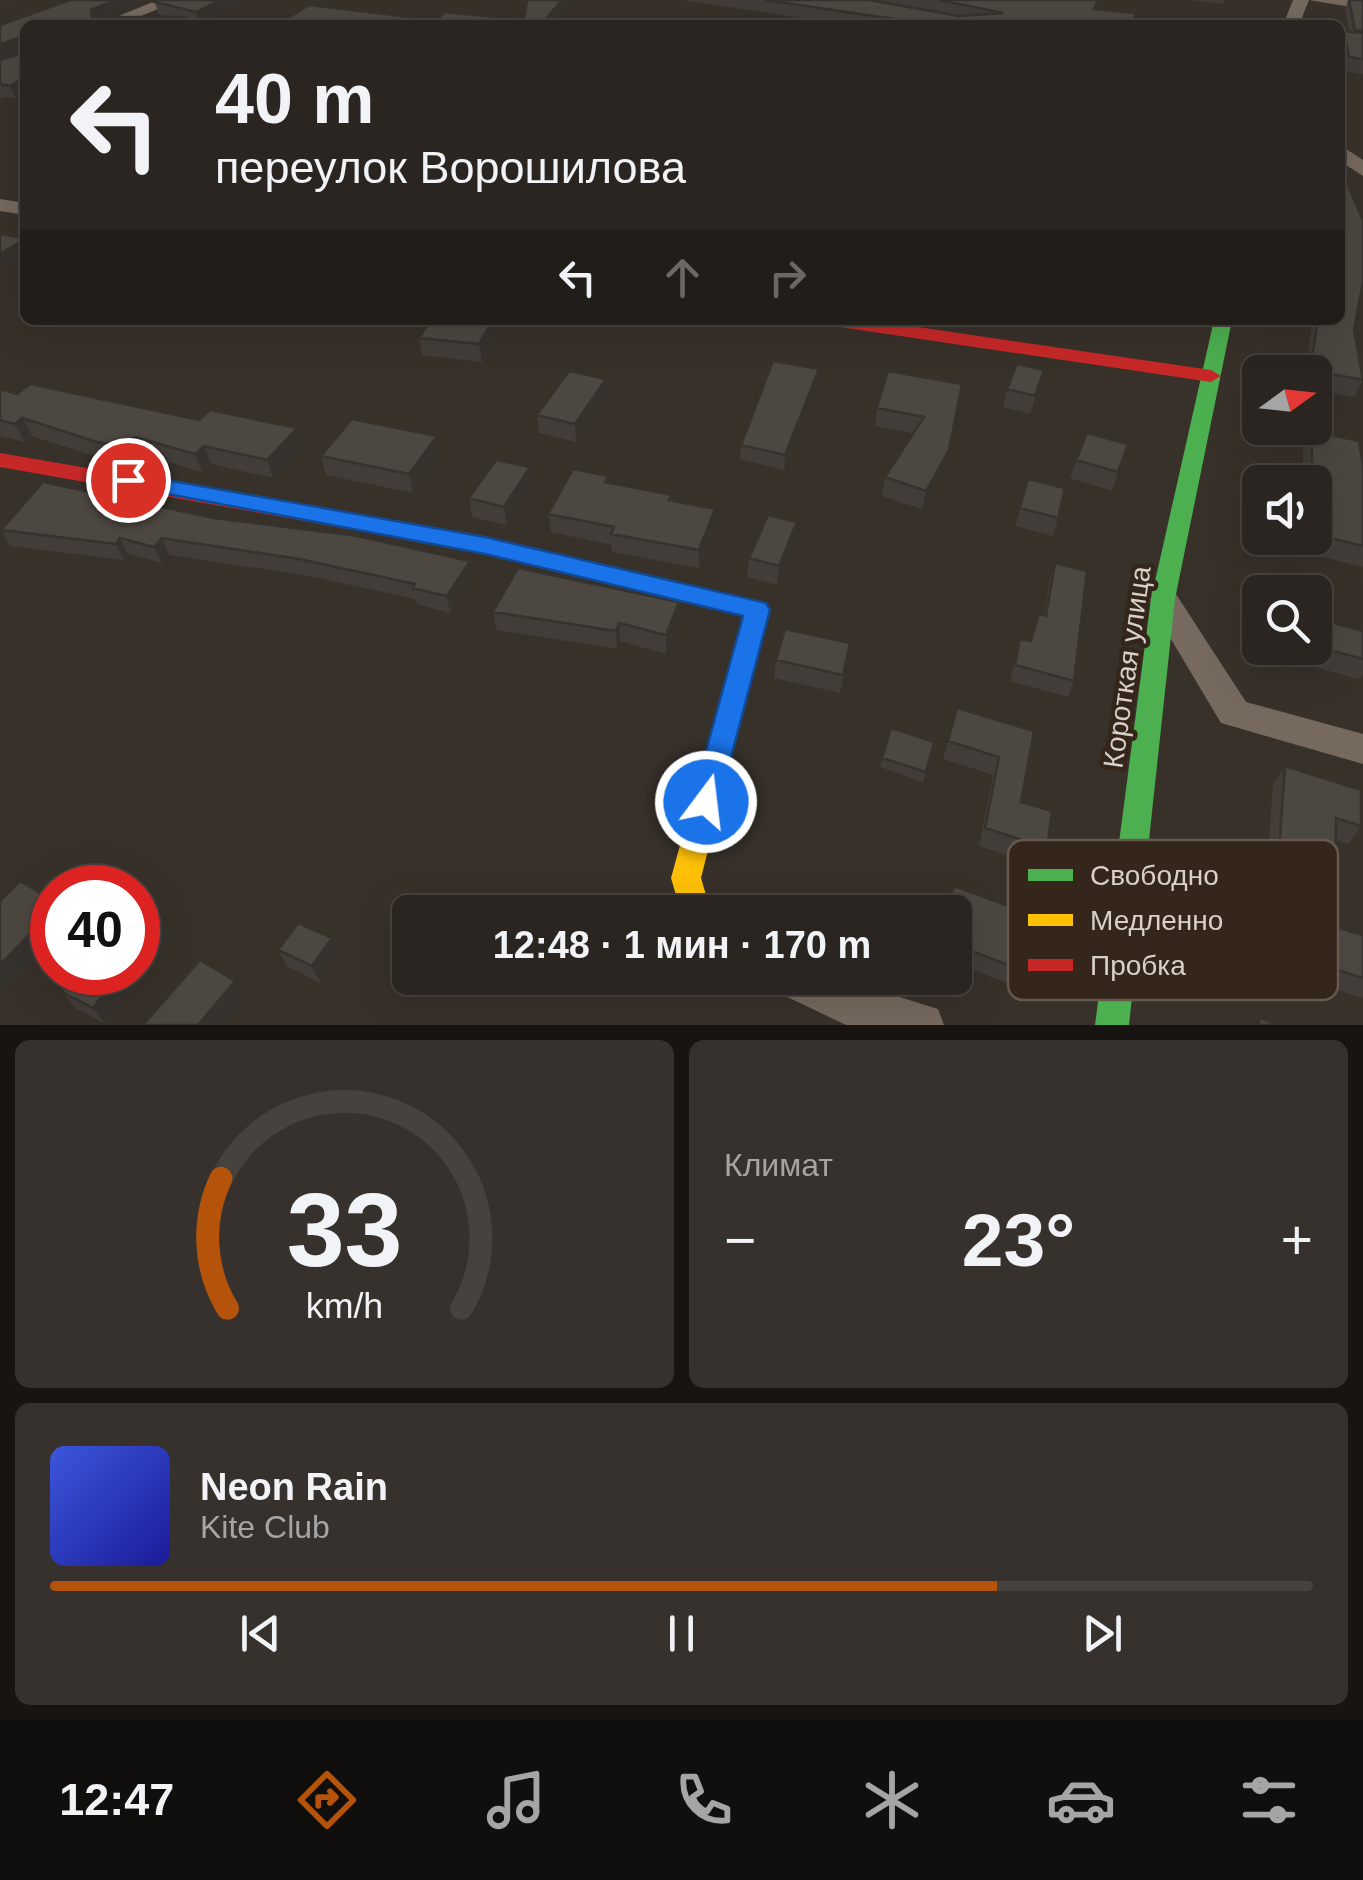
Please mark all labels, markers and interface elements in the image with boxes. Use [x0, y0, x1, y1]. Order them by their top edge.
icon: left [50, 60, 180, 190]
text: 40 m [215, 60, 375, 138]
text: переулок Ворошилова [215, 142, 686, 193]
icon: left [550, 250, 605, 305]
icon: ahead [655, 250, 710, 305]
icon: right [760, 250, 815, 305]
north arrow [1242, 355, 1332, 445]
map controls [1242, 355, 1332, 665]
pin [86, 438, 171, 523]
icon: arrive [101, 453, 156, 508]
button: sound [1242, 465, 1332, 555]
street label: Короткая улица [1097, 564, 1157, 770]
button: search [1242, 575, 1332, 665]
position arrow [654, 750, 758, 854]
legend [1008, 840, 1338, 1000]
text: Свободно [1090, 860, 1219, 891]
speed limit sign: 40 [30, 865, 160, 995]
text: Медленно [1090, 905, 1223, 936]
text: 12:48 · 1 мин · 170 m [493, 924, 871, 966]
text: Пробка [1090, 950, 1186, 981]
text: Климат [724, 1147, 833, 1183]
text: 33 [287, 1172, 402, 1288]
text: 23° [962, 1198, 1075, 1282]
text: − [724, 1209, 756, 1271]
text: + [1281, 1209, 1313, 1271]
text: km/h [306, 1286, 383, 1326]
text: Neon Rain [200, 1466, 388, 1508]
text: Kite Club [200, 1509, 330, 1545]
icon: previous [233, 1606, 288, 1661]
icon: pause [654, 1606, 709, 1661]
icon: next [1075, 1606, 1130, 1661]
icon: directions [292, 1765, 362, 1835]
icon: music [481, 1765, 551, 1835]
icon: phone [669, 1765, 739, 1835]
icon: climate [857, 1765, 927, 1835]
icon: car [1046, 1765, 1116, 1835]
icon: filters [1234, 1765, 1304, 1835]
text: 12:47 [59, 1774, 174, 1825]

